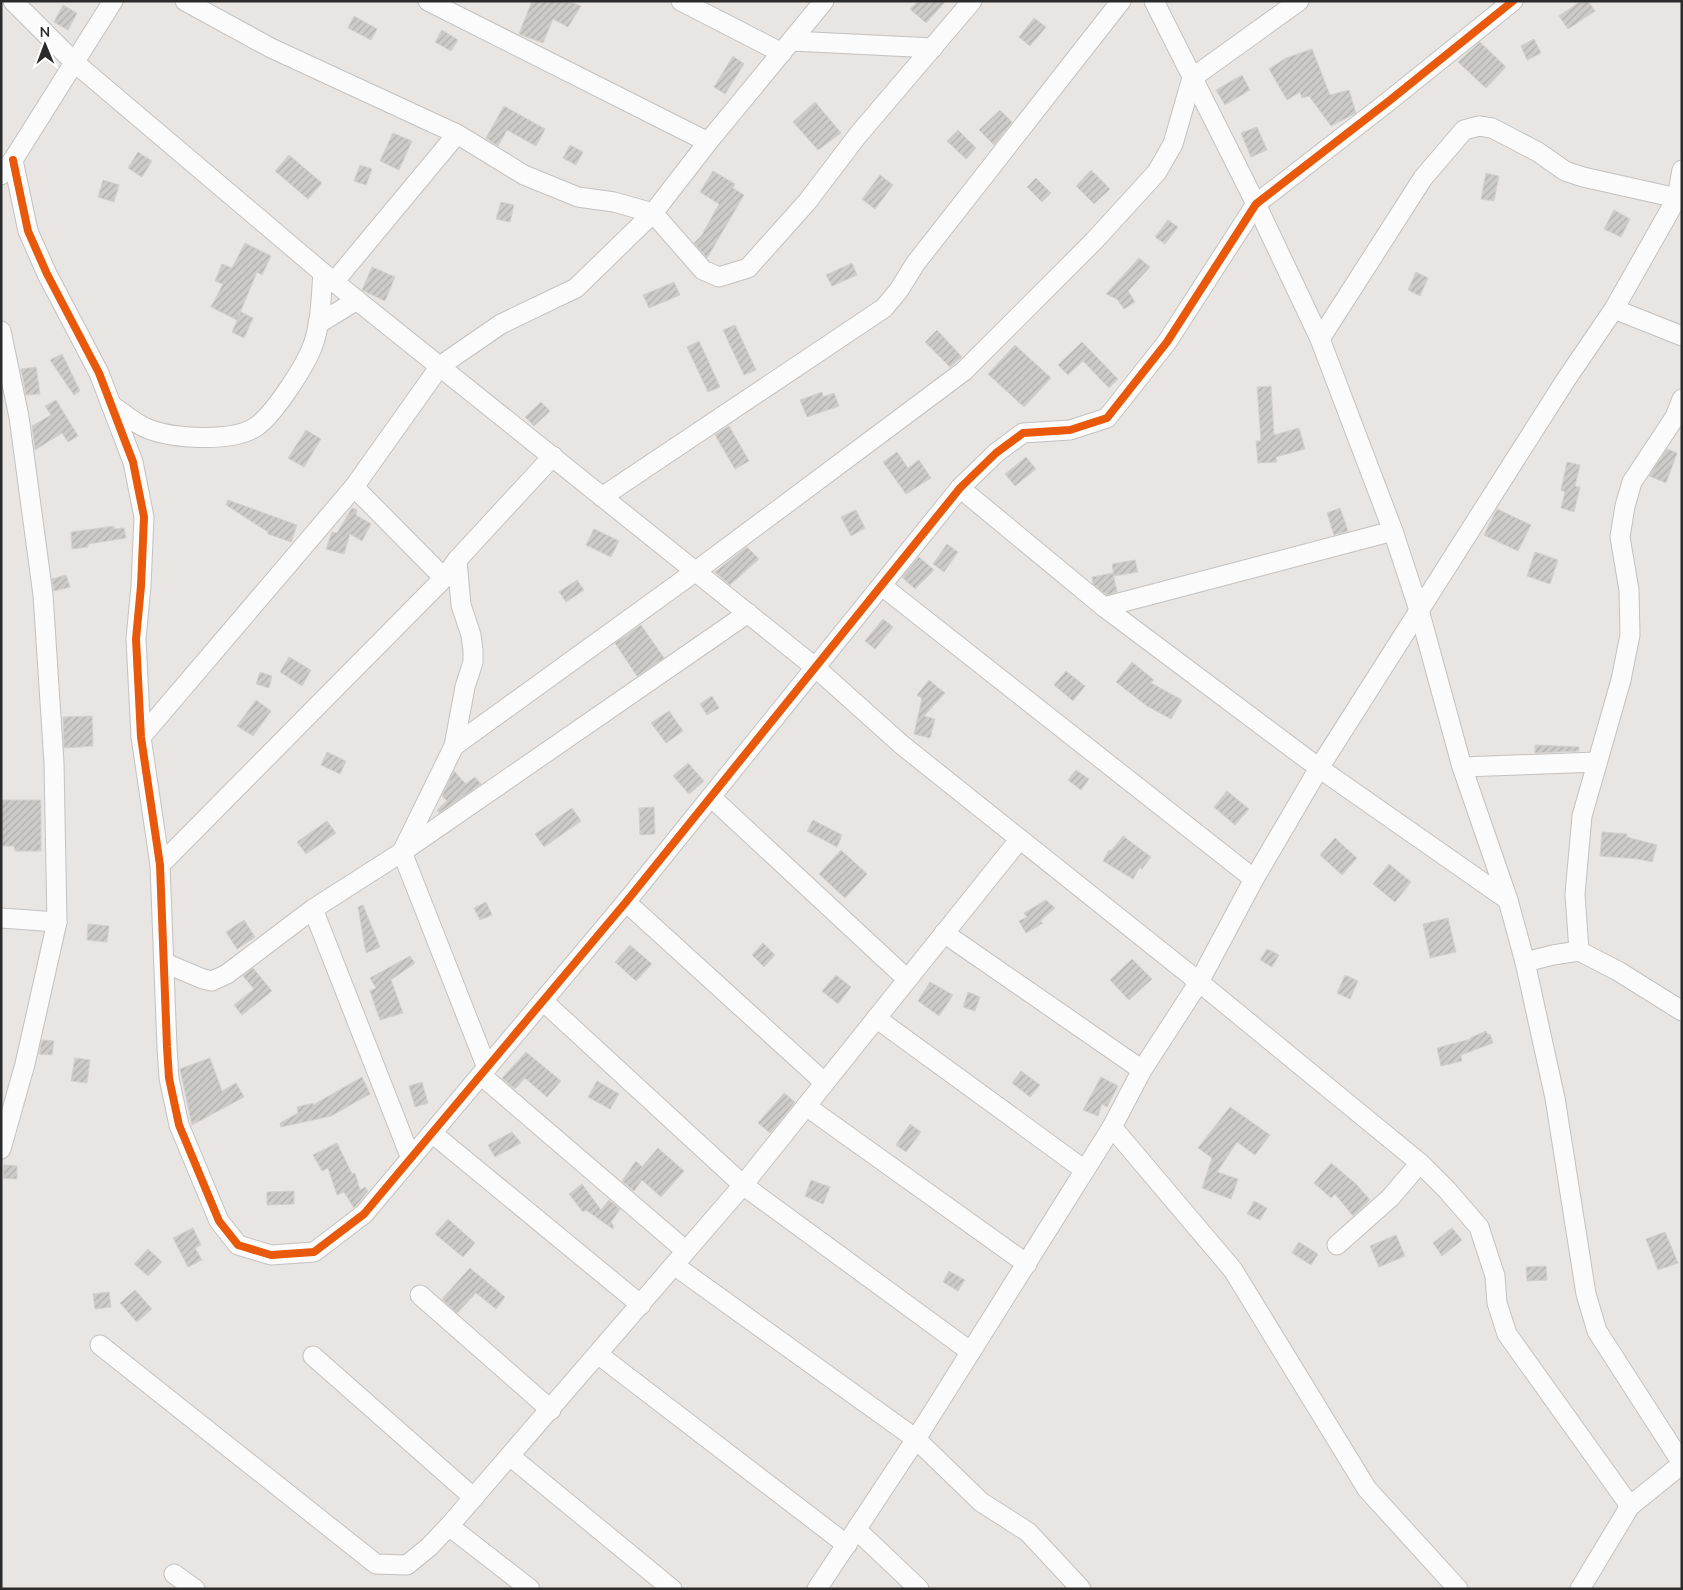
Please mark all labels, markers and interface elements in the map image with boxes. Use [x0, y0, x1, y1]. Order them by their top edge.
north arrow [20, 20, 70, 70]
text: N [39, 23, 50, 42]

